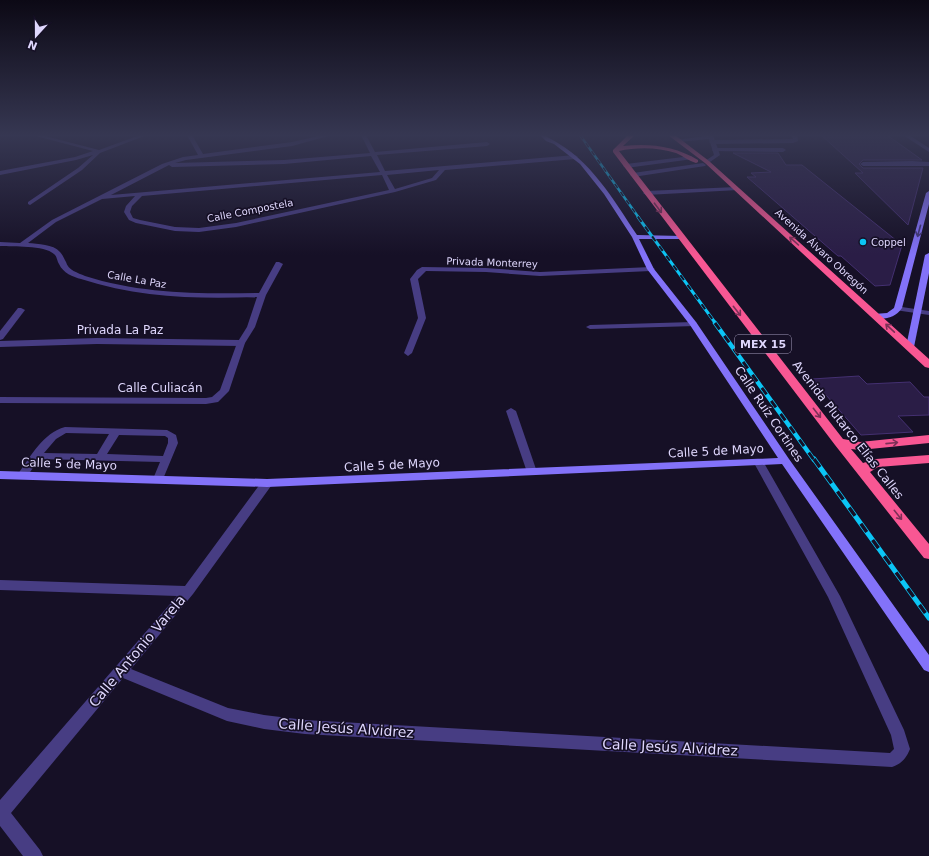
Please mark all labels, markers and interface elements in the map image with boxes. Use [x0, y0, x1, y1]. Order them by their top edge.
north arrow [16, 16, 56, 56]
text: N [26, 37, 39, 53]
street label: Calle Compostela [206, 197, 294, 224]
one-way arrow [654, 202, 662, 213]
street label: Avenida Álvaro Obregón [773, 206, 871, 296]
one-way arrow [915, 224, 922, 237]
one-way arrow [789, 236, 799, 246]
marker: Coppel [858, 237, 868, 247]
place label: Coppel [871, 237, 906, 248]
street label: Privada Monterrey [446, 255, 538, 270]
street label: Calle La Paz [106, 269, 167, 290]
one-way arrow [733, 305, 742, 316]
street label: Privada La Paz [77, 323, 163, 337]
one-way arrow [885, 324, 896, 333]
road number: MEX 15 [735, 335, 791, 353]
street label: Avenida Plutarco Elías Calles [790, 358, 906, 502]
street label: Calle Ruíz Cortines [732, 363, 806, 465]
street label: Calle Culiacán [117, 381, 203, 395]
one-way arrow [813, 408, 821, 419]
one-way arrow [885, 439, 898, 447]
street label: Calle 5 de Mayo [668, 441, 764, 461]
street label: Calle 5 de Mayo [21, 455, 117, 473]
street label: Calle 5 de Mayo [344, 455, 440, 475]
one-way arrow [894, 510, 902, 521]
street label: Calle Antonio Varela [86, 592, 188, 710]
street label: Calle Jesús Alvidrez [278, 715, 414, 741]
street label: Calle Jesús Alvidrez [602, 735, 738, 759]

